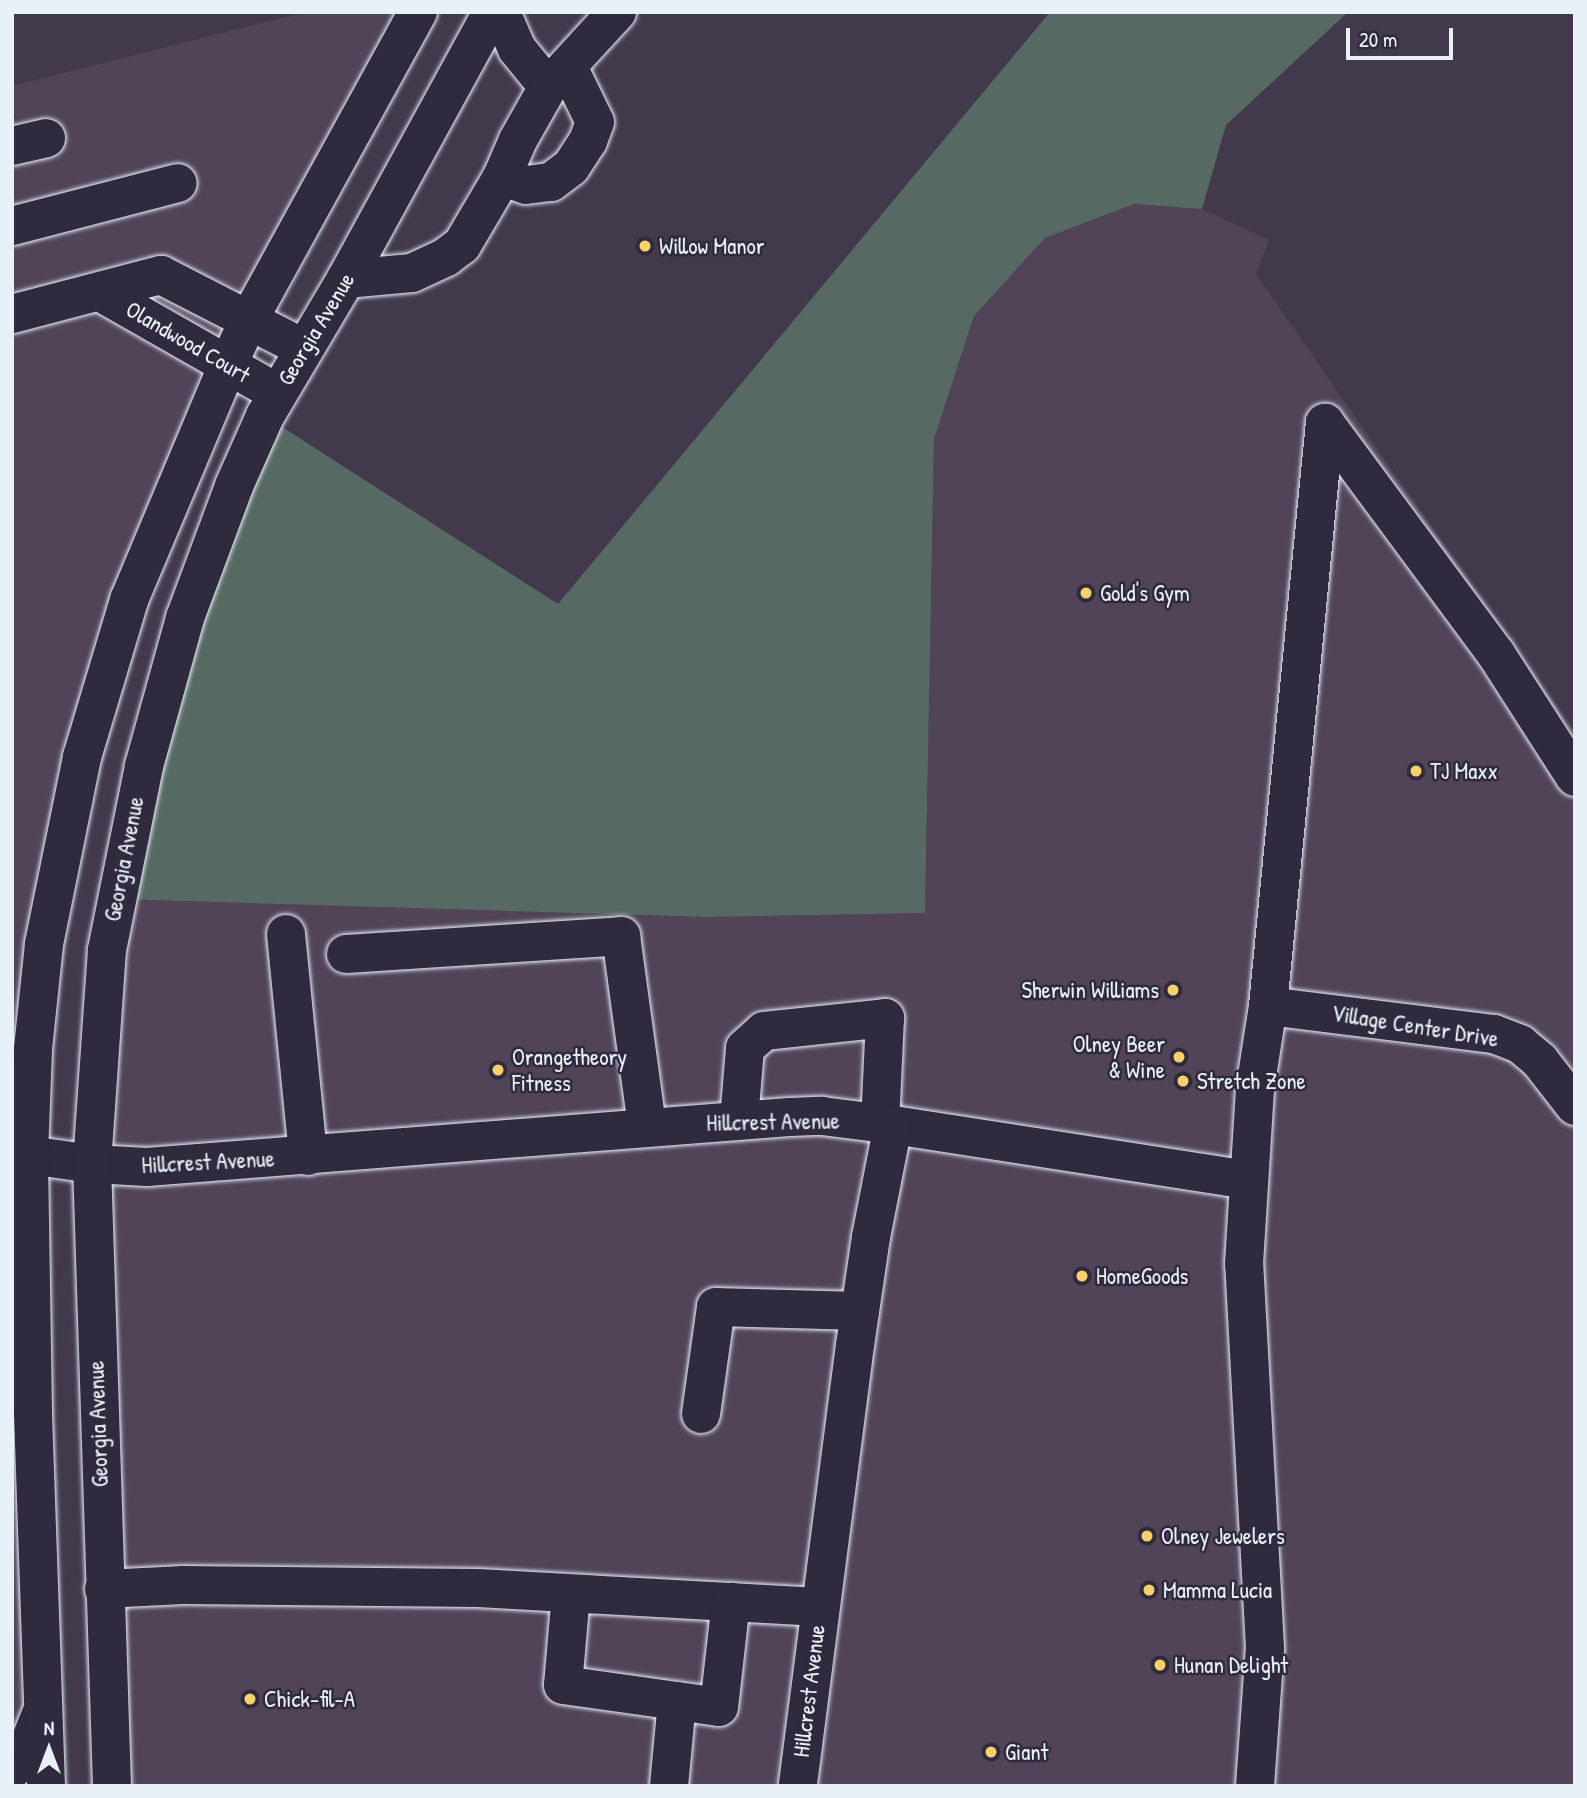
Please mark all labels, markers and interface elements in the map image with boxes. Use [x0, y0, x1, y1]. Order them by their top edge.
scale bar [1349, 14, 1456, 58]
text: 20 m [1359, 25, 1397, 54]
place label: Willow Manor [659, 232, 765, 260]
marker: Willow Manor [637, 238, 653, 254]
street label: Georgia Avenue [272, 268, 360, 390]
street label: Olandwood Court [121, 295, 255, 389]
place label: Gold's Gym [1100, 579, 1190, 607]
marker: Gold's Gym [1078, 585, 1094, 601]
place label: TJ Maxx [1430, 757, 1498, 785]
marker: TJ Maxx [1408, 763, 1424, 779]
street label: Georgia Avenue [98, 794, 150, 924]
place label: Sherwin Williams [1021, 976, 1159, 1004]
marker: Sherwin Williams [1165, 982, 1181, 998]
street label: Village Center Drive [1330, 999, 1500, 1053]
place label: Olney Beer & Wine [1073, 1030, 1165, 1084]
place label: Orangetheory Fitness [512, 1043, 627, 1097]
marker: Olney Beer & Wine [1171, 1049, 1187, 1065]
marker: Orangetheory Fitness [490, 1062, 506, 1078]
place label: Stretch Zone [1197, 1067, 1306, 1095]
marker: Stretch Zone [1175, 1073, 1191, 1089]
street label: Hillcrest Avenue [706, 1107, 840, 1137]
street label: Hillcrest Avenue [141, 1145, 275, 1179]
place label: HomeGoods [1096, 1262, 1188, 1290]
marker: HomeGoods [1074, 1268, 1090, 1284]
street label: Georgia Avenue [82, 1360, 114, 1488]
place label: Olney Jewelers [1161, 1522, 1285, 1550]
marker: Olney Jewelers [1139, 1528, 1155, 1544]
place label: Mamma Lucia [1163, 1576, 1272, 1604]
marker: Mamma Lucia [1141, 1582, 1157, 1598]
street label: Hillcrest Avenue [787, 1623, 831, 1759]
place label: Hunan Delight [1174, 1651, 1288, 1679]
marker: Hunan Delight [1152, 1657, 1168, 1673]
place label: Chick-fil-A [264, 1685, 355, 1713]
marker: Chick-fil-A [242, 1691, 258, 1707]
north arrow [14, 1714, 84, 1784]
text: N [44, 1715, 54, 1741]
place label: Giant [1005, 1738, 1049, 1766]
marker: Giant [983, 1744, 999, 1760]

